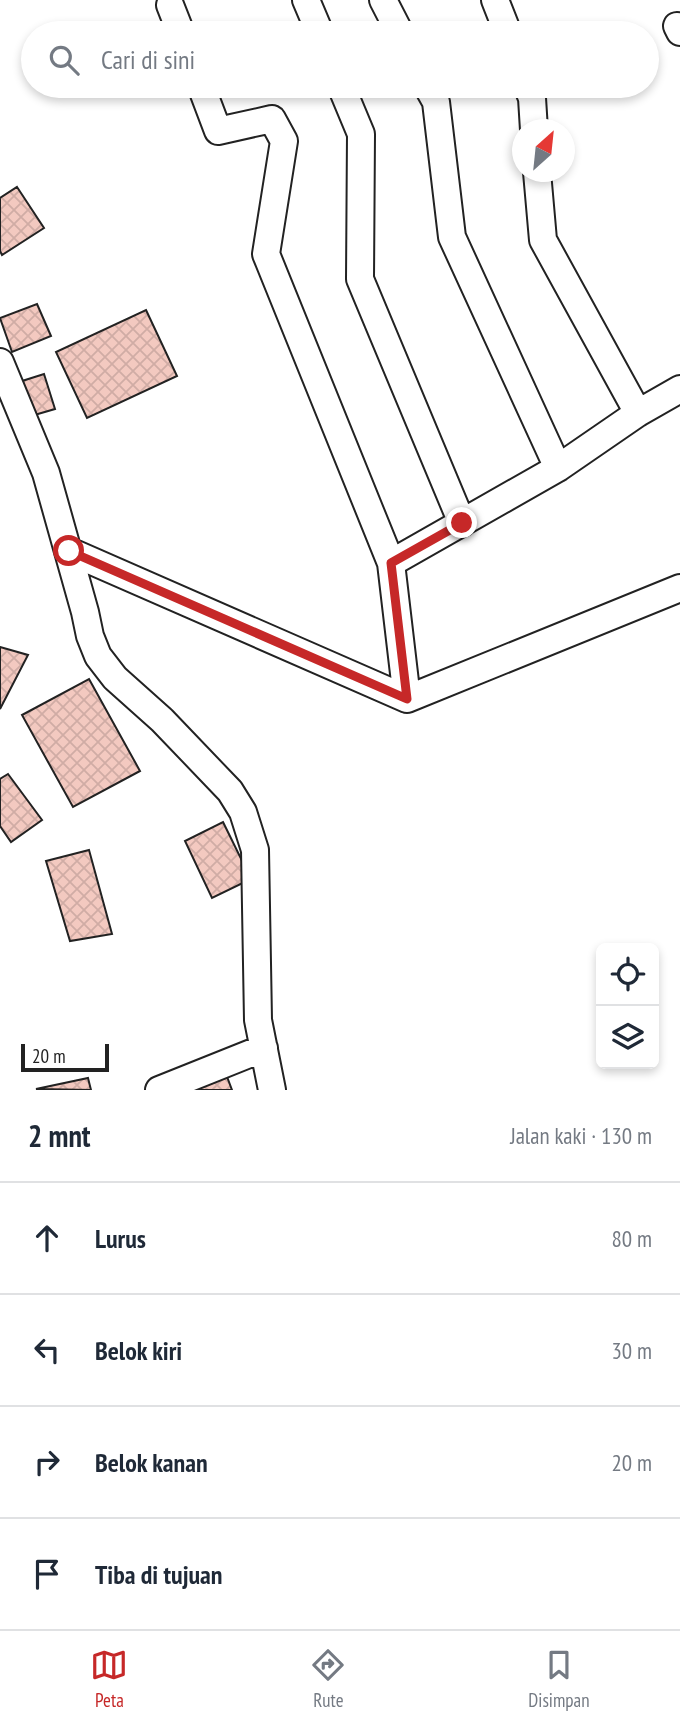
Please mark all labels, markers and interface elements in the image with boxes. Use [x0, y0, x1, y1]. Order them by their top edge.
search box [21, 21, 659, 98]
icon: search [45, 41, 83, 79]
text: Cari di sini [101, 43, 195, 76]
north arrow [512, 119, 575, 182]
route end [446, 507, 477, 538]
route start [53, 535, 84, 566]
map controls [596, 943, 659, 1069]
button: locate [596, 943, 659, 1006]
button: layers [596, 1006, 659, 1069]
scale bar [21, 1041, 108, 1073]
text: 20 m [32, 1044, 66, 1068]
text: 2 mnt [28, 1116, 91, 1155]
text: Jalan kaki · 130 m [510, 1121, 652, 1150]
icon: ahead [28, 1219, 66, 1257]
text: Lurus [95, 1222, 146, 1255]
text: 80 m [611, 1224, 652, 1253]
icon: left [28, 1331, 66, 1369]
text: Belok kiri [95, 1334, 182, 1367]
text: 30 m [611, 1336, 652, 1365]
icon: right [28, 1443, 66, 1481]
text: Belok kanan [95, 1446, 208, 1479]
text: 20 m [611, 1448, 652, 1477]
icon: arrive [28, 1555, 66, 1593]
text: Tiba di tujuan [95, 1558, 223, 1591]
tab: Peta [90, 1646, 128, 1712]
tab: Rute [309, 1646, 347, 1712]
tab: Disimpan [528, 1646, 590, 1712]

